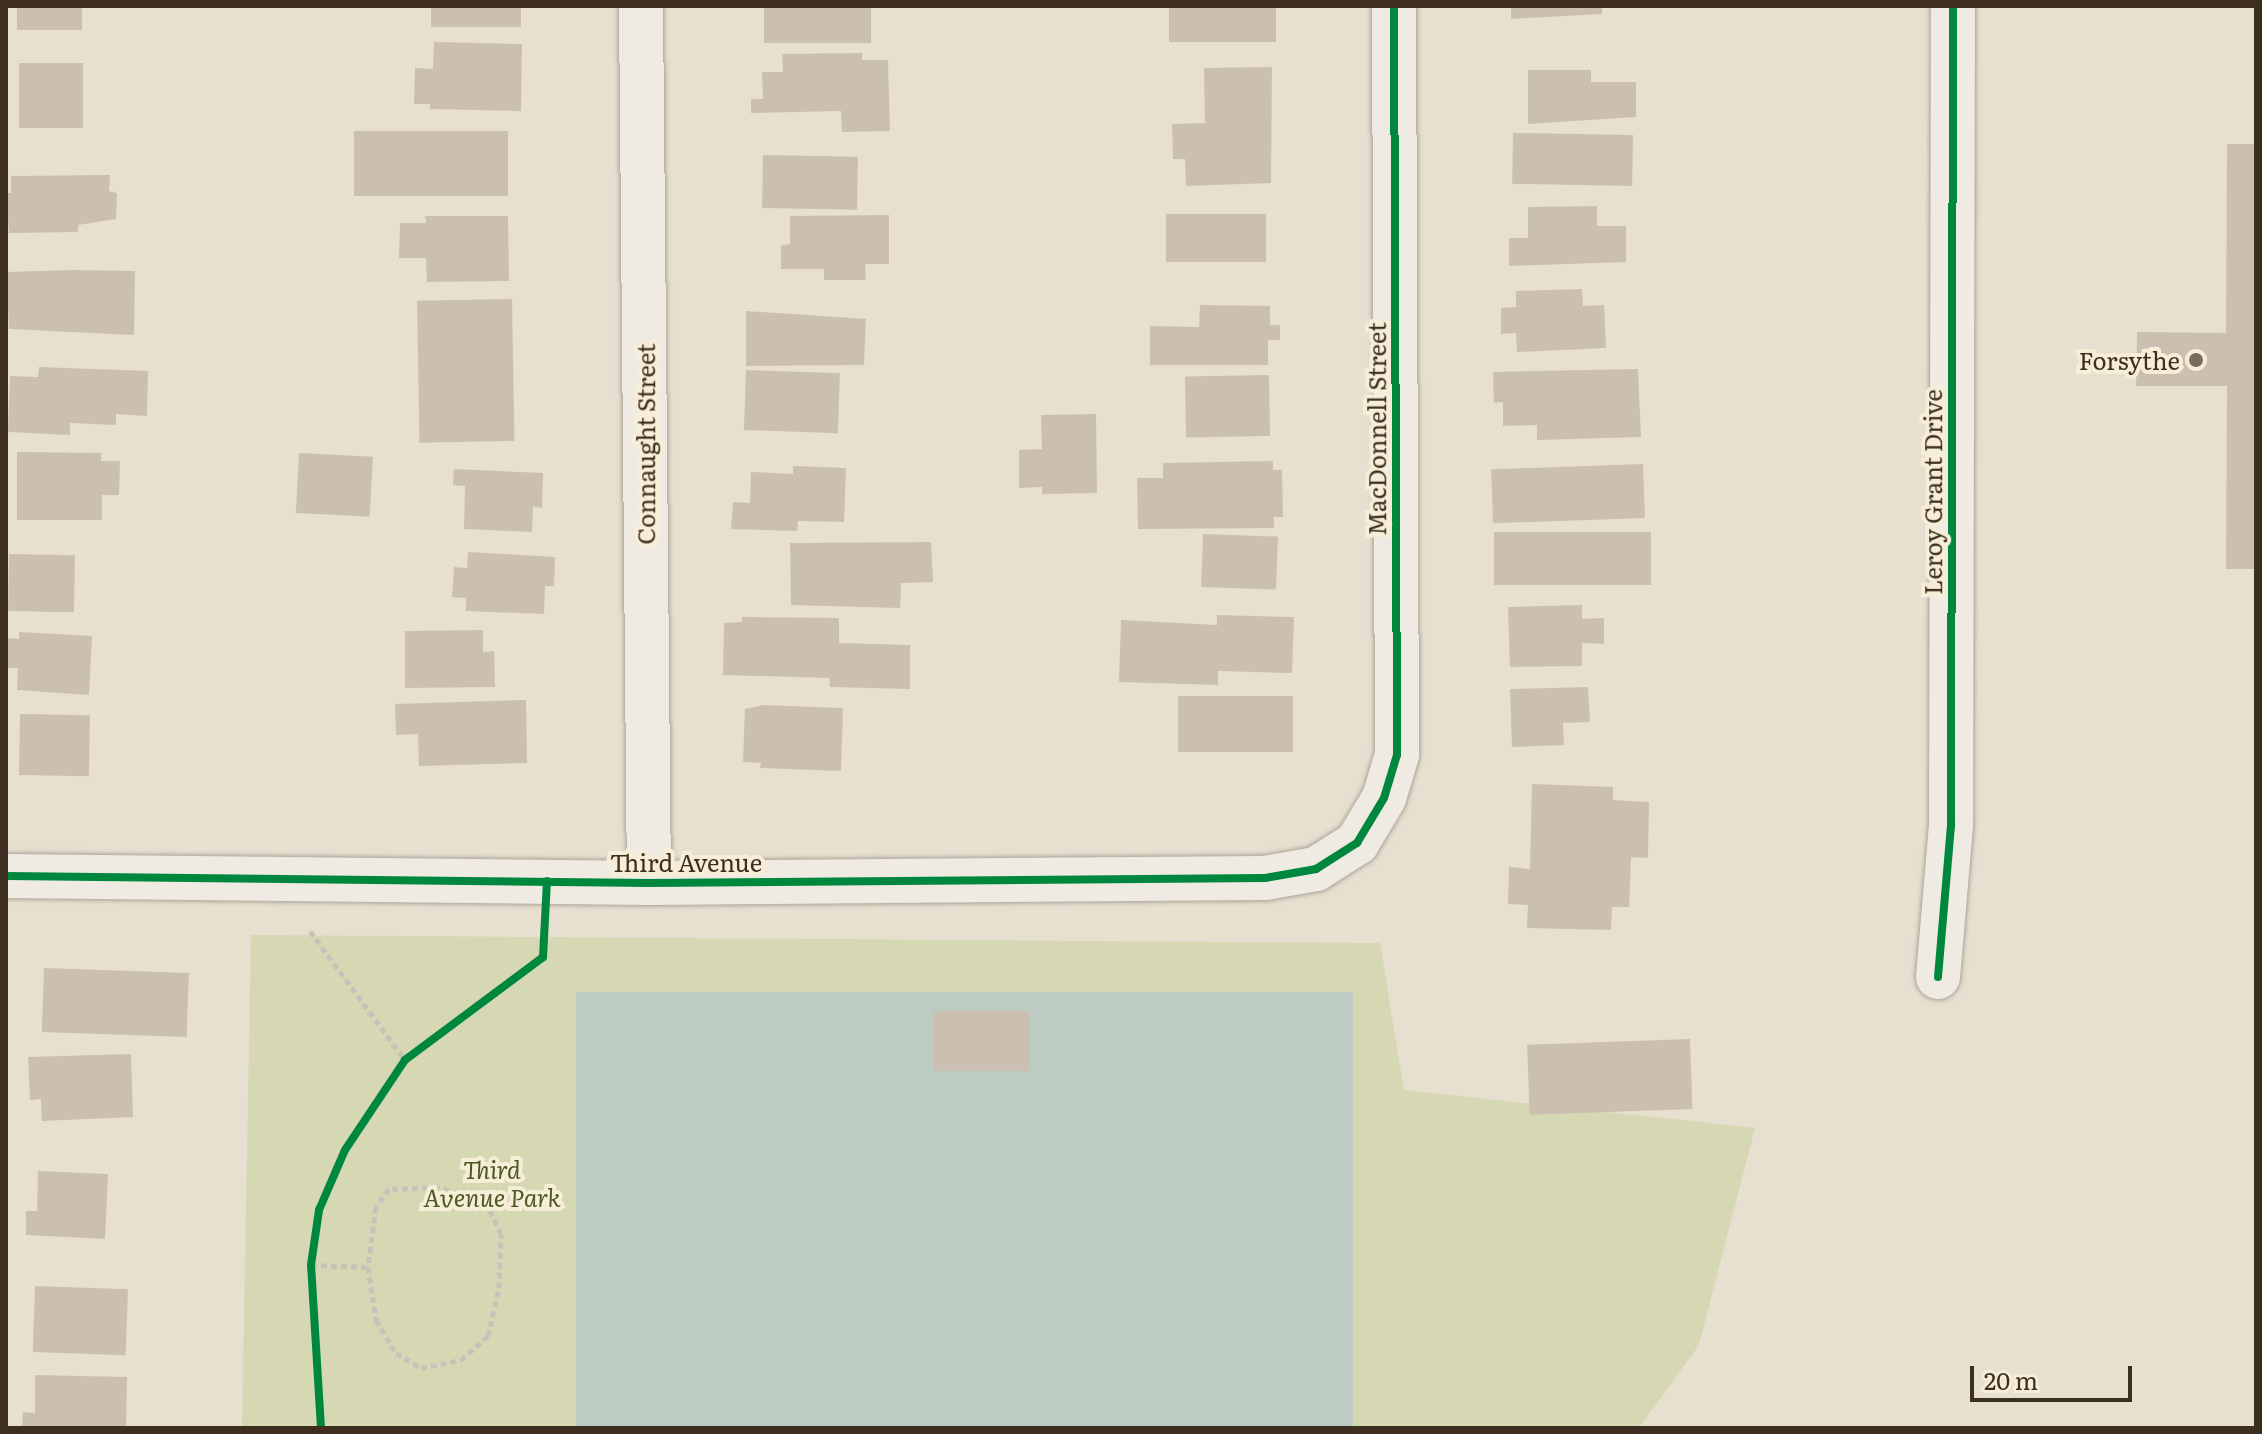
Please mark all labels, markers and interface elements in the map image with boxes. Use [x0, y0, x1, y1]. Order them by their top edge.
street label: MacDonnell Street [1362, 322, 1390, 536]
street label: Connaught Street [631, 343, 659, 545]
place label: Forsythe [2079, 346, 2180, 374]
marker: Forsythe [2187, 351, 2205, 369]
street label: Leroy Grant Drive [1918, 389, 1946, 595]
street label: Third Avenue [610, 848, 762, 876]
park label: Third Avenue Park [423, 1155, 561, 1211]
scale bar [1974, 1350, 2136, 1400]
text: 20 m [1984, 1362, 2038, 1397]

